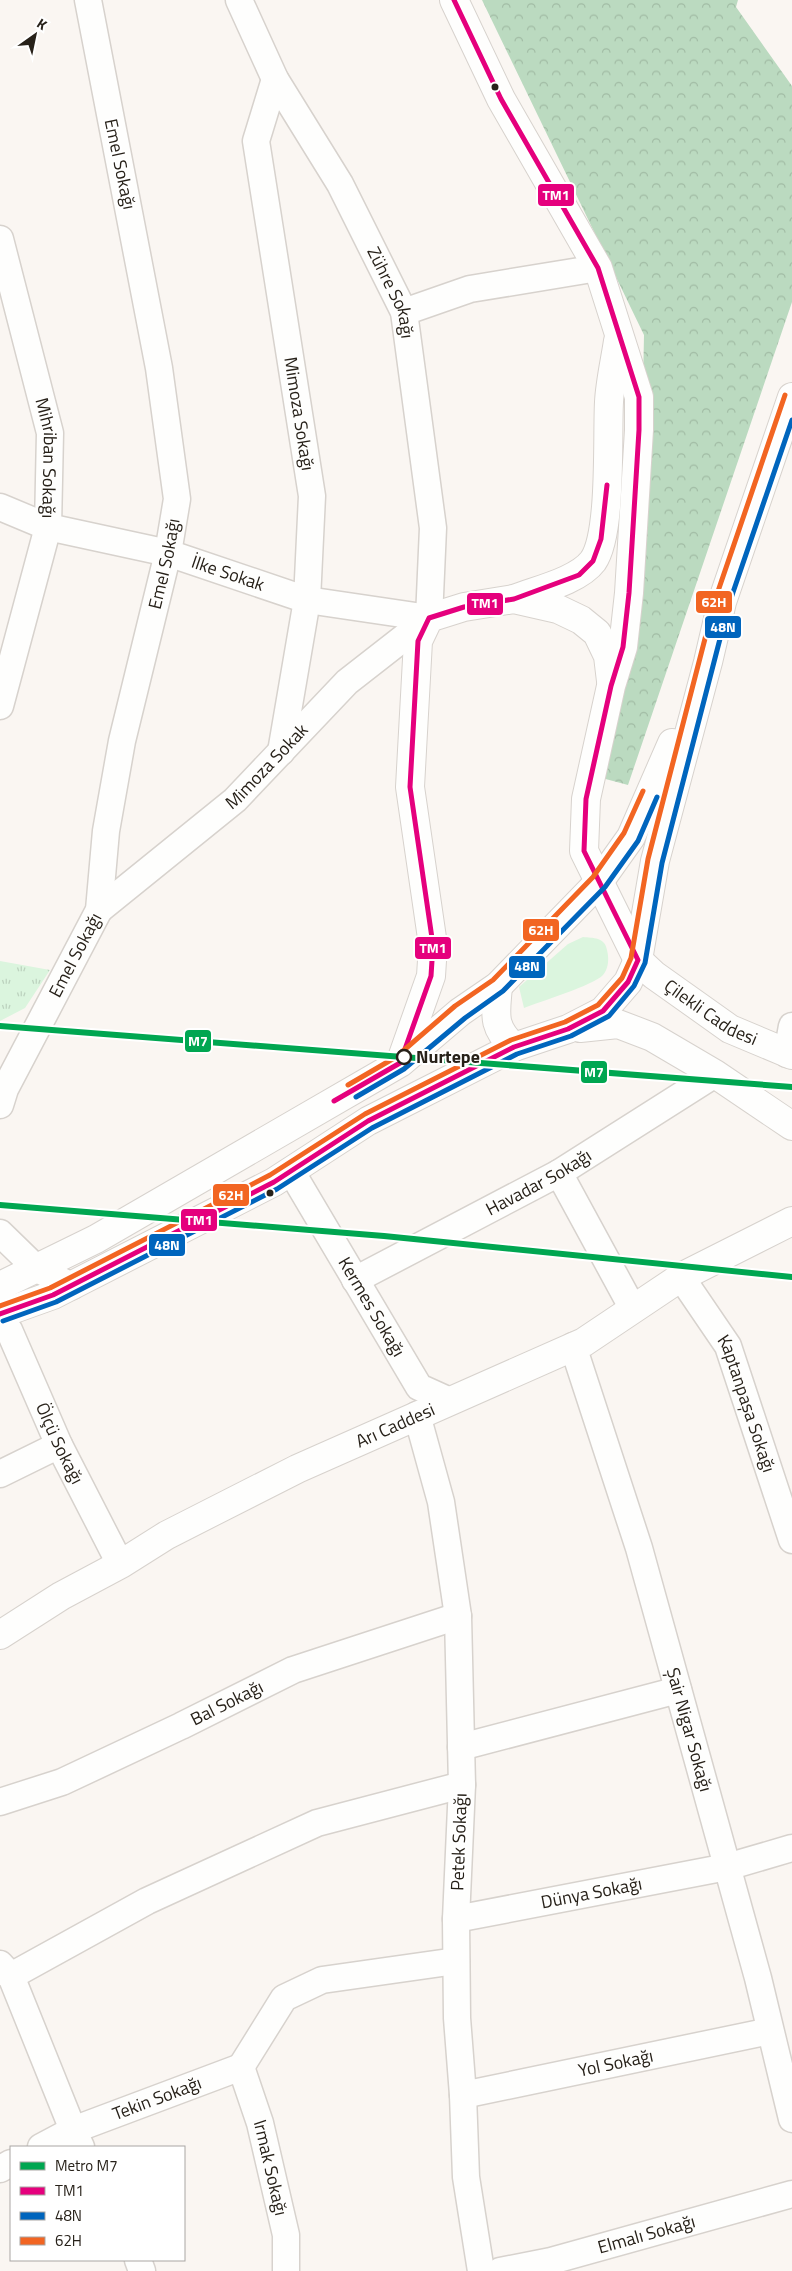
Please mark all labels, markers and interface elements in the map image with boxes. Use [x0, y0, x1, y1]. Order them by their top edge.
north arrow [10, 10, 60, 60]
text: K [33, 13, 52, 35]
unlabelled marker [490, 82, 500, 92]
street label: Emel Sokağı [98, 116, 143, 212]
line badge: TM1 [537, 183, 575, 207]
text: TM1 [542, 184, 570, 205]
street label: Zühre Sokağı [360, 242, 421, 340]
street label: Mimoza Sokağı [277, 355, 322, 473]
street label: Mihriban Sokağı [28, 395, 64, 519]
street label: Emel Sokağı [141, 516, 187, 612]
street label: İlke Sokak [188, 548, 269, 598]
line badge: 62H [695, 590, 733, 614]
text: 62H [701, 591, 727, 612]
line badge: TM1 [466, 592, 504, 616]
text: TM1 [471, 592, 499, 613]
line badge: 48N [704, 615, 742, 639]
text: 48N [710, 616, 736, 637]
street label: Mimoza Sokak [219, 717, 314, 816]
street label: Emel Sokağı [41, 908, 108, 1002]
line badge: 62H [522, 918, 560, 942]
text: 62H [528, 919, 554, 940]
line badge: TM1 [414, 936, 452, 960]
text: TM1 [419, 937, 447, 958]
line badge: 48N [508, 955, 546, 979]
text: 48N [514, 955, 540, 976]
street label: Çilekli Caddesi [659, 972, 762, 1052]
line badge: M7 [184, 1029, 212, 1053]
text: M7 [188, 1030, 208, 1051]
place label: Nurtepe [416, 1043, 480, 1070]
marker: Nurtepe [396, 1049, 412, 1065]
line badge: M7 [580, 1060, 608, 1084]
text: M7 [584, 1061, 604, 1082]
street label: Havadar Sokağı [481, 1142, 597, 1222]
line badge: 62H [212, 1183, 250, 1207]
text: 62H [218, 1184, 244, 1205]
unlabelled marker [265, 1188, 275, 1198]
line badge: TM1 [180, 1208, 218, 1232]
text: TM1 [185, 1209, 213, 1230]
line badge: 48N [148, 1233, 186, 1257]
text: 48N [154, 1234, 180, 1255]
street label: Kermes Sokağı [332, 1252, 412, 1362]
street label: Kaptanpaşa Sokağı [711, 1329, 783, 1476]
street label: Arı Caddesi [351, 1396, 439, 1454]
street label: Ölçü Sokağı [29, 1398, 91, 1489]
street label: Şair Nigar Sokağı [660, 1664, 720, 1795]
street label: Bal Sokağı [186, 1673, 268, 1732]
street label: Petek Sokağı [443, 1793, 474, 1891]
street label: Dünya Sokağı [539, 1870, 644, 1915]
street label: Yol Sokağı [576, 2042, 656, 2084]
street label: Tekin Sokağı [108, 2069, 205, 2127]
street label: Irmak Sokağı [247, 2116, 295, 2218]
legend [10, 2146, 185, 2261]
text: Metro M7 [55, 2154, 118, 2177]
text: TM1 [55, 2179, 84, 2202]
text: 48N [55, 2204, 82, 2227]
street label: Elmalı Sokağı [594, 2208, 698, 2260]
text: 62H [55, 2229, 82, 2252]

